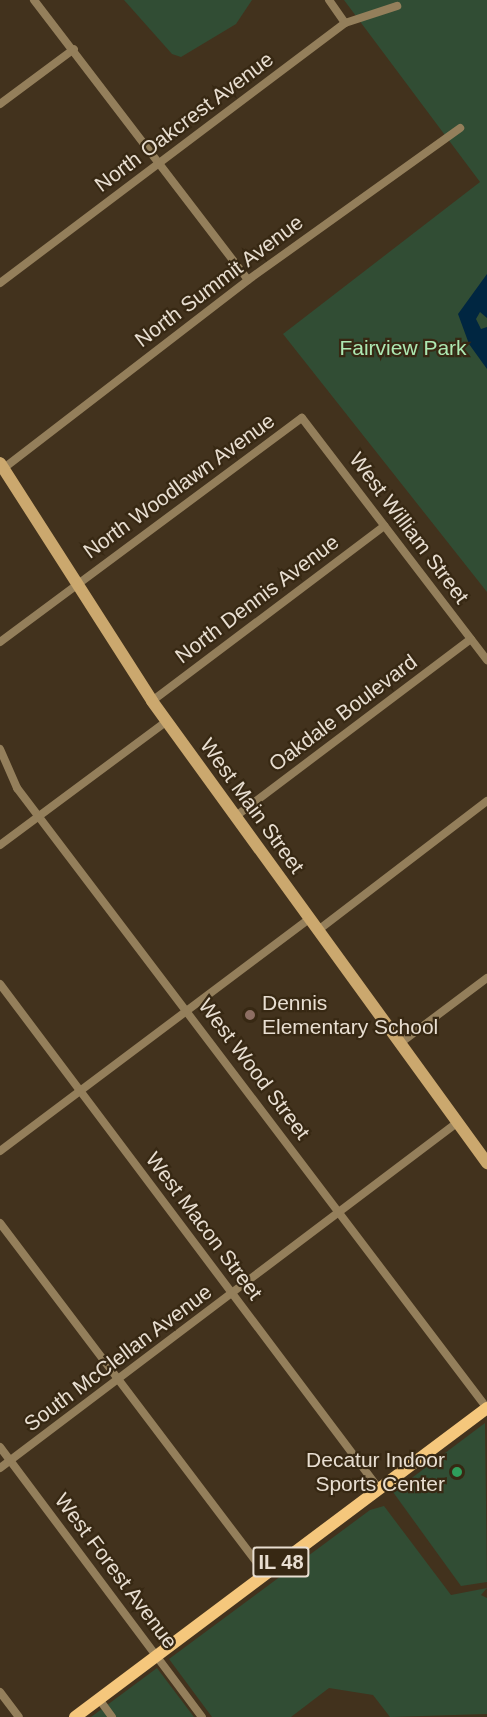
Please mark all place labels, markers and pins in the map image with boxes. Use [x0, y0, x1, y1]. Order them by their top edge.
place label: Dennis Elementary School [262, 990, 438, 1040]
marker: Dennis Elementary School [243, 1008, 257, 1022]
place label: Decatur Indoor Sports Center [306, 1447, 445, 1497]
marker: Decatur Indoor Sports Center [450, 1465, 464, 1479]

